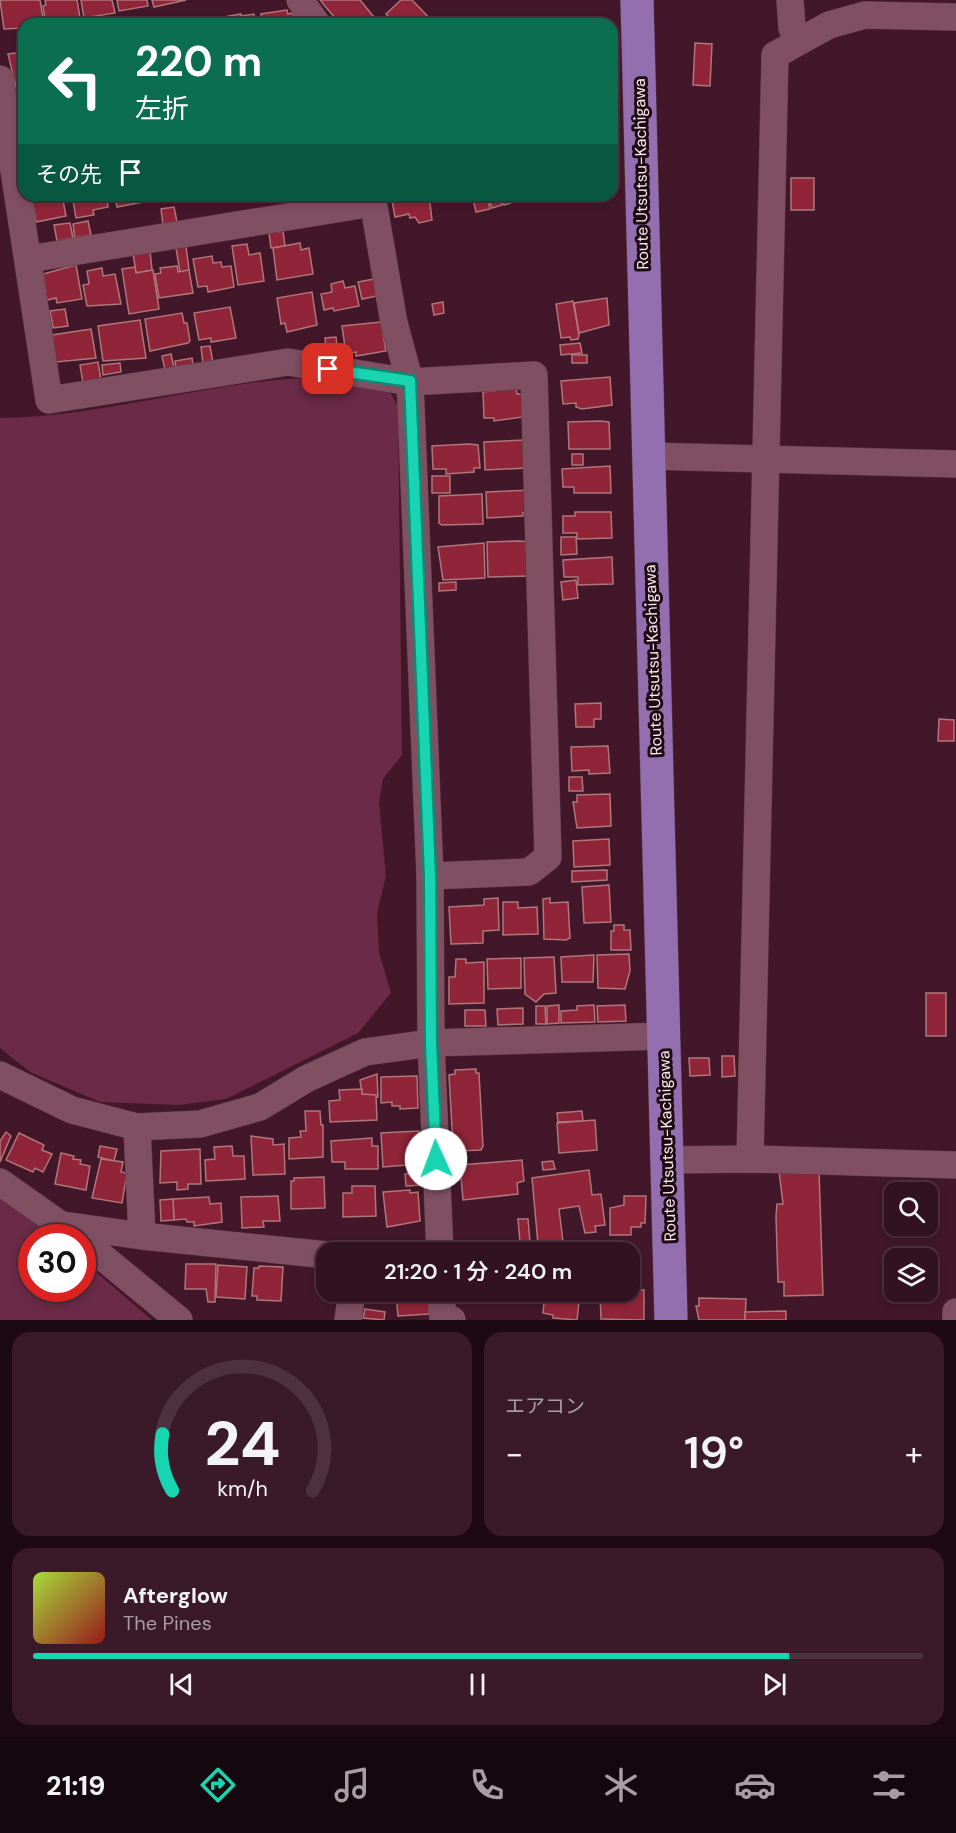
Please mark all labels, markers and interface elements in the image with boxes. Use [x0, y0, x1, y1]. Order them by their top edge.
text: 220 m [135, 34, 262, 89]
icon: left [36, 42, 114, 120]
street label: Route Utsutsu-Kachigawa [629, 78, 653, 270]
text: 左折 [135, 91, 189, 126]
icon: arrive [114, 156, 147, 189]
text: その先 [36, 160, 102, 189]
pin [302, 343, 353, 394]
icon: arrive [311, 352, 344, 385]
street label: Route Utsutsu-Kachigawa [639, 564, 667, 756]
street label: Route Utsutsu-Kachigawa [653, 1050, 681, 1242]
position arrow [404, 1127, 468, 1191]
map controls [884, 1182, 938, 1302]
button: search [884, 1182, 938, 1236]
speed limit sign: 30 [18, 1224, 96, 1302]
button: layers [884, 1248, 938, 1302]
text: 21:20 · 1 分 · 240 m [384, 1257, 572, 1286]
text: エアコン [505, 1393, 585, 1419]
text: 24 [204, 1403, 280, 1484]
text: 19° [684, 1423, 744, 1482]
text: − [505, 1432, 523, 1475]
text: + [905, 1432, 923, 1475]
text: km/h [217, 1475, 267, 1503]
text: Afterglow [123, 1581, 228, 1610]
text: The Pines [123, 1610, 212, 1636]
icon: previous [165, 1668, 198, 1701]
icon: pause [461, 1668, 494, 1701]
icon: next [758, 1668, 791, 1701]
icon: directions [197, 1764, 239, 1806]
icon: music [331, 1764, 373, 1806]
icon: phone [466, 1764, 508, 1806]
icon: climate [600, 1764, 642, 1806]
icon: car [734, 1764, 776, 1806]
icon: filters [868, 1764, 910, 1806]
text: 21:19 [46, 1768, 105, 1803]

